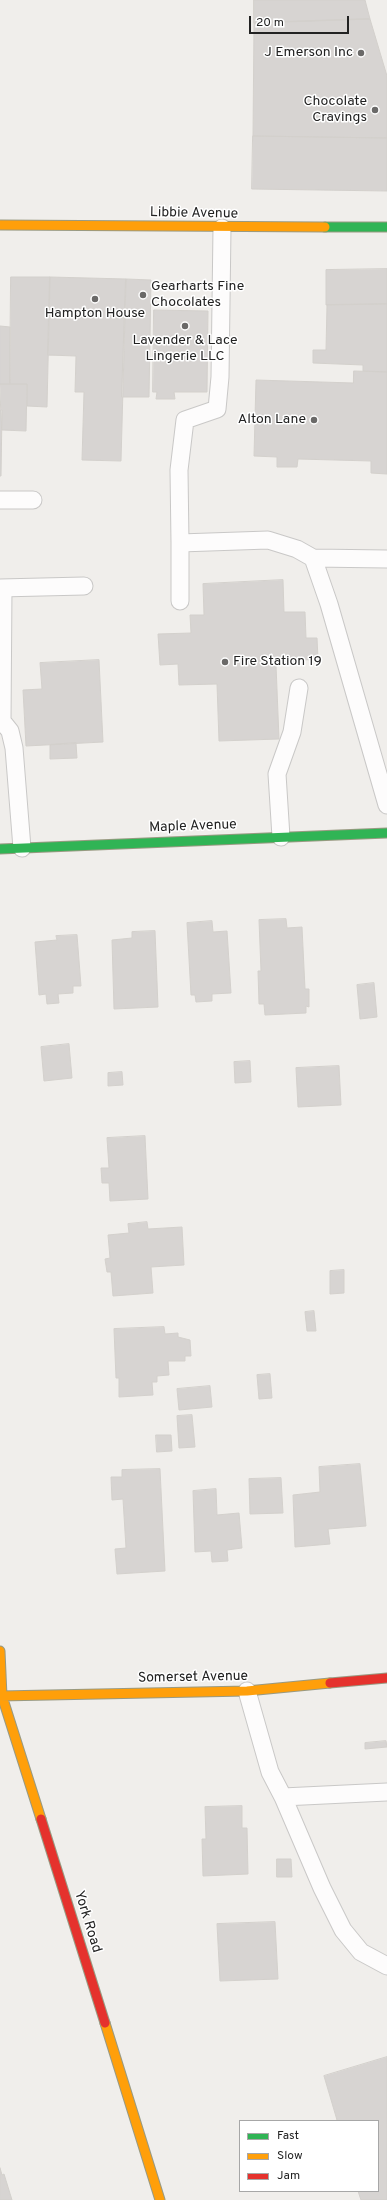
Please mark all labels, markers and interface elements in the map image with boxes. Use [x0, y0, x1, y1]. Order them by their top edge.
scale bar [251, 8, 351, 34]
text: 20 m [256, 15, 284, 31]
place label: J Emerson Inc [264, 45, 353, 61]
marker: J Emerson Inc [356, 48, 366, 58]
place label: Chocolate Cravings [303, 94, 367, 126]
marker: Chocolate Cravings [370, 105, 380, 115]
street label: Libbie Avenue [150, 205, 238, 223]
place label: Gearharts Fine Chocolates [151, 279, 244, 312]
marker: Gearharts Fine Chocolates [138, 290, 148, 300]
marker: Hampton House [90, 294, 100, 304]
place label: Hampton House [45, 306, 145, 322]
marker: Lavender & Lace Lingerie LLC [180, 321, 190, 331]
place label: Lavender & Lace Lingerie LLC [132, 333, 238, 366]
place label: Alton Lane [238, 412, 306, 428]
marker: Alton Lane [309, 415, 319, 425]
place label: Fire Station 19 [233, 654, 322, 670]
marker: Fire Station 19 [220, 657, 230, 667]
street label: Maple Avenue [149, 817, 237, 837]
street label: Somerset Avenue [138, 1669, 248, 1687]
street label: York Road [70, 1889, 104, 1955]
legend [239, 2120, 379, 2192]
text: Fast [277, 2128, 299, 2144]
text: Slow [277, 2148, 303, 2164]
text: Jam [277, 2168, 300, 2184]

